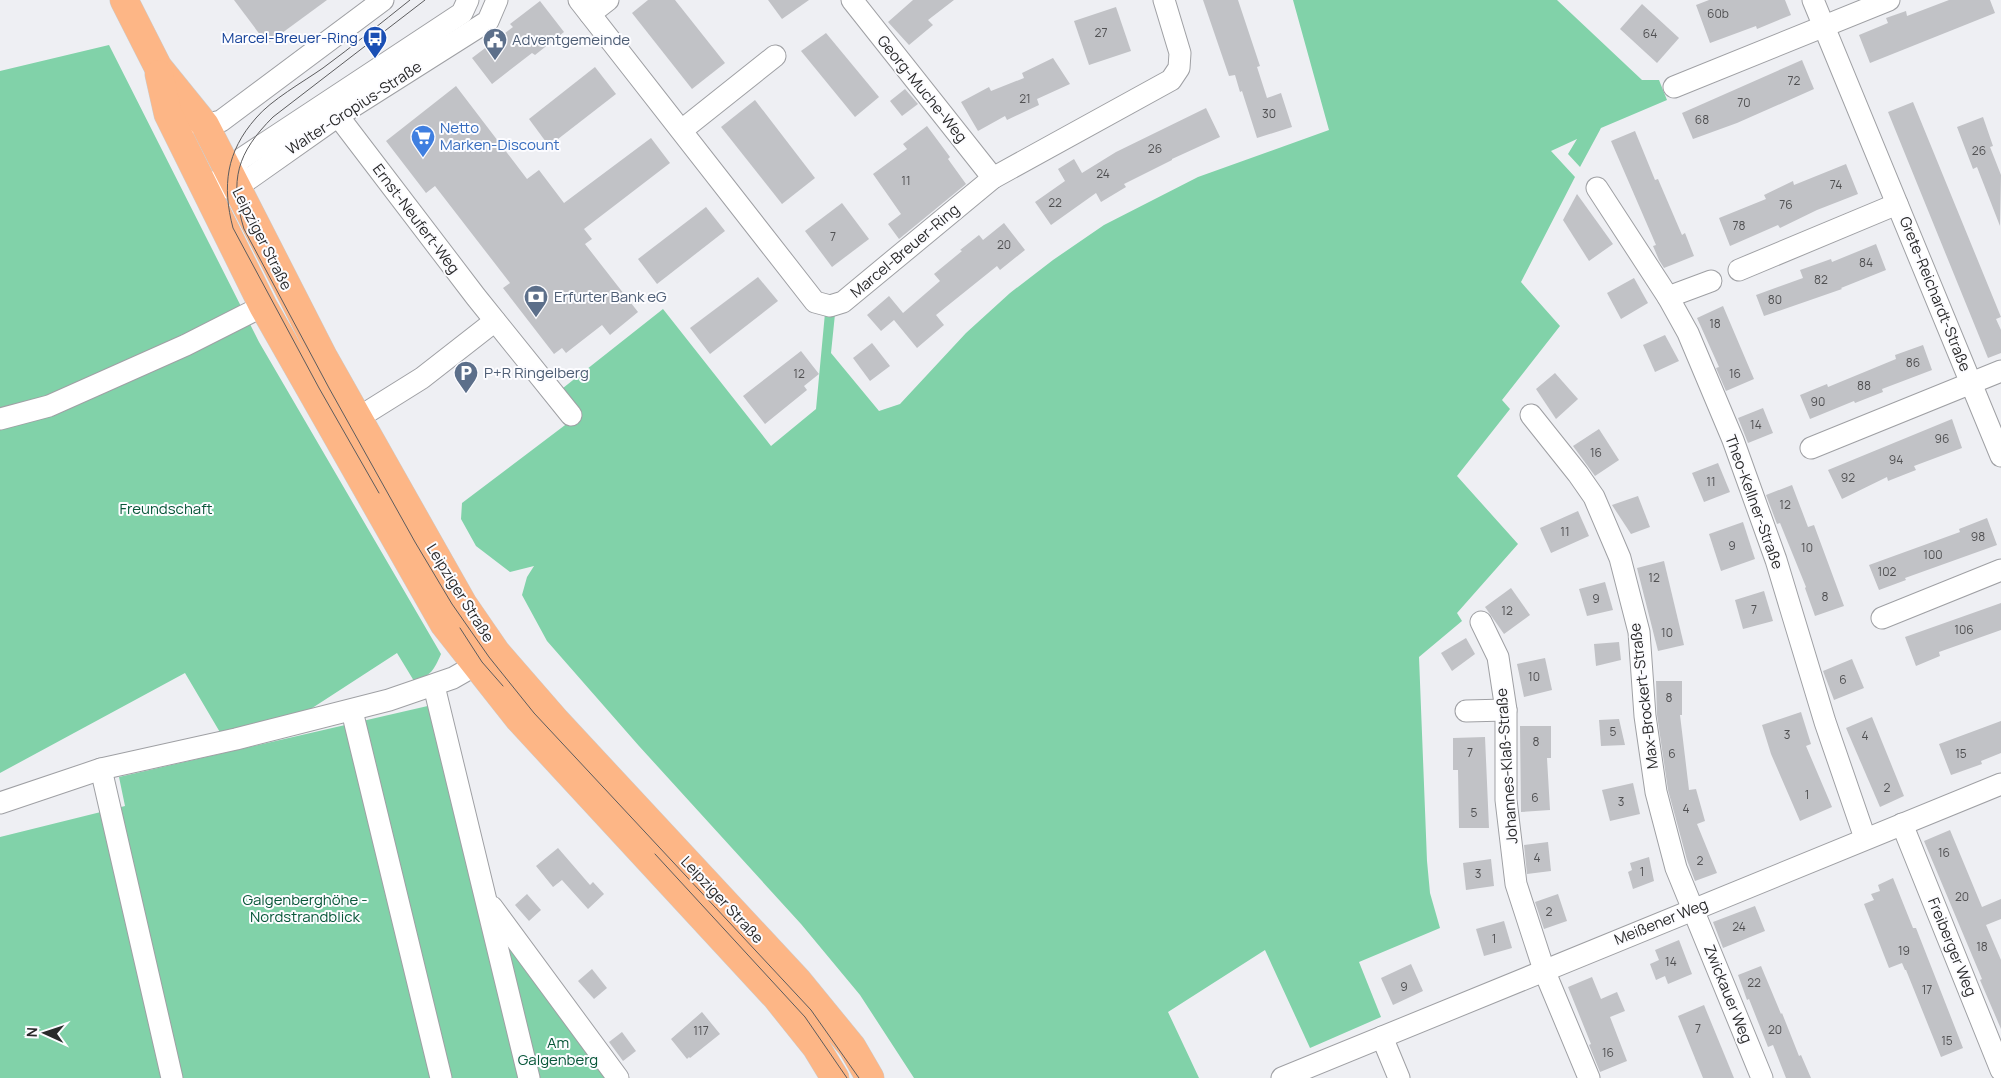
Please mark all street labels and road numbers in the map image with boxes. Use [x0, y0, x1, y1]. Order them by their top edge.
street label: Georg-Muche-Weg [873, 31, 972, 147]
street label: Walter-Gropius-Straße [282, 56, 426, 159]
street label: Ernst-Neufert-Weg [368, 159, 465, 278]
street label: Leipziger Straße [228, 184, 297, 294]
street label: Marcel-Breuer-Ring [846, 199, 964, 302]
street label: Grete-Reichardt-Straße [1895, 213, 1976, 375]
street label: Theo-Kellner-Straße [1720, 432, 1789, 572]
street label: Leipziger Straße [422, 539, 499, 646]
street label: Max-Brockert-Straße [1624, 622, 1663, 770]
street label: Johannes-Klaß-Straße [1491, 687, 1522, 845]
street label: Leipziger Straße [676, 851, 769, 948]
street label: Meißener Weg [1611, 893, 1711, 950]
street label: Freiberger Weg [1923, 894, 1982, 999]
street label: Zwickauer Weg [1699, 942, 1758, 1046]

